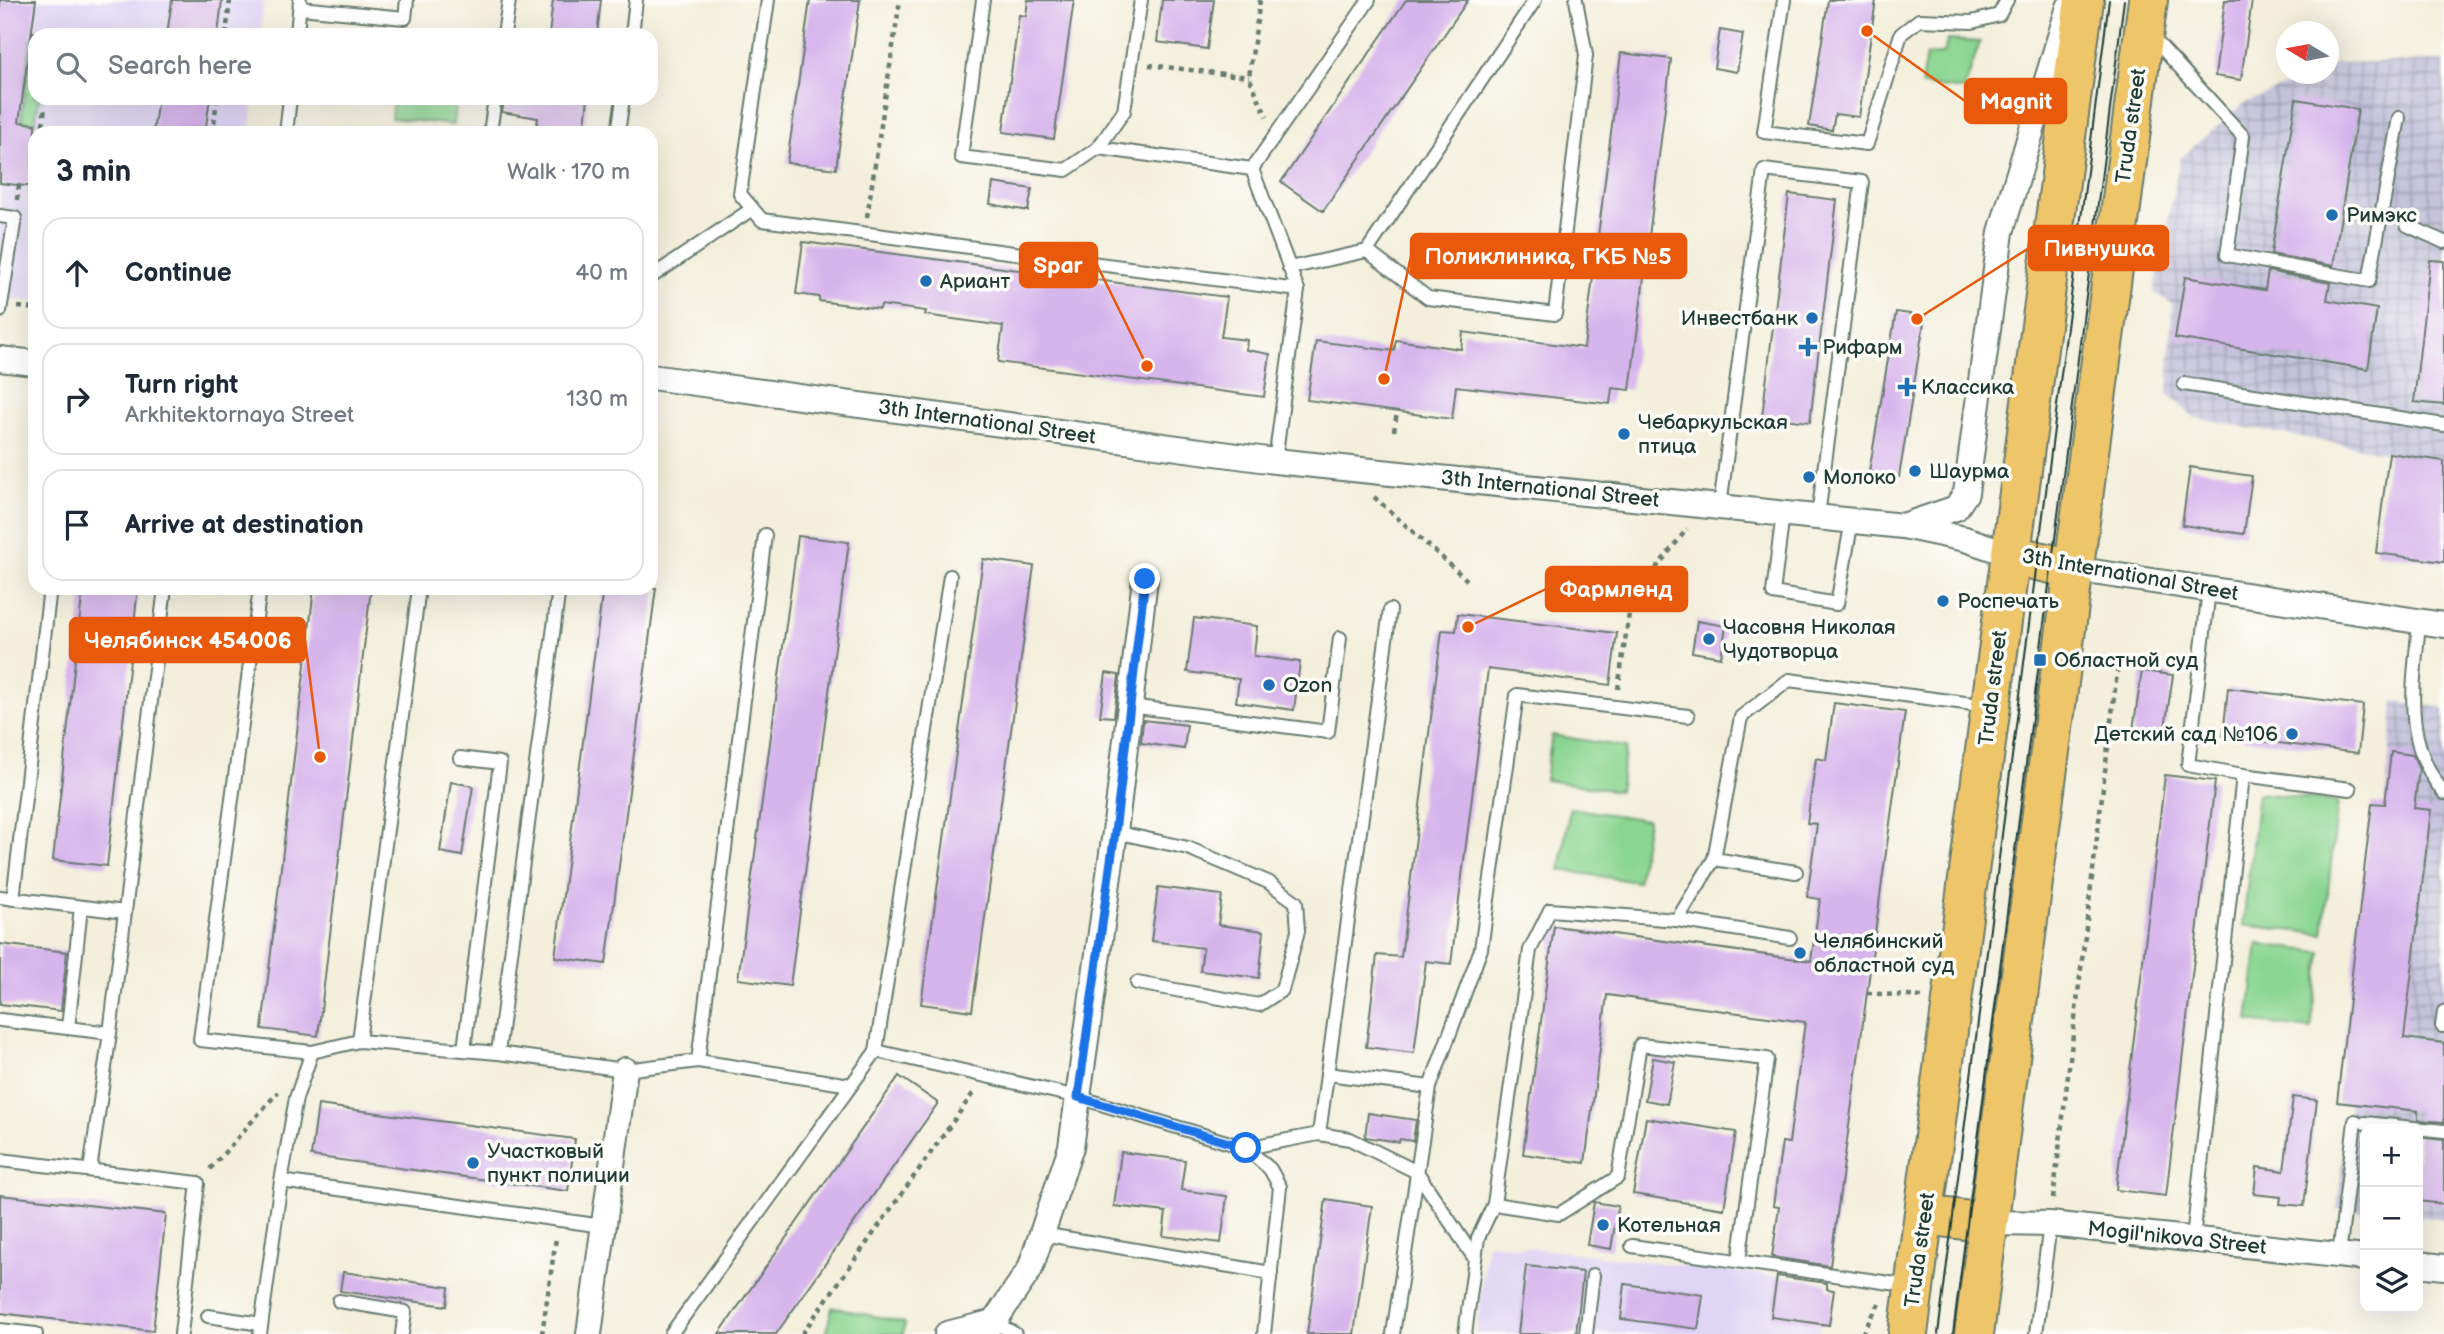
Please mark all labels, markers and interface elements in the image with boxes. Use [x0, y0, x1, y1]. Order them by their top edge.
north arrow [2276, 21, 2339, 84]
search box [28, 28, 658, 105]
icon: search [52, 48, 90, 86]
text: Search here [108, 51, 252, 82]
street label: Truda street [2111, 66, 2152, 185]
callout: Magnit [1965, 79, 2066, 123]
text: Magnit [1980, 88, 2052, 116]
text: 3 min [56, 154, 131, 190]
text: Walk · 170 m [507, 158, 630, 186]
place label: Римэкс [2346, 203, 2417, 228]
marker: Римэкс [2324, 207, 2340, 223]
callout: Пивнушка [2029, 226, 2168, 270]
callout: Поликлиника, ГКБ №5 [1411, 234, 1686, 278]
text: Пивнушка [2043, 235, 2155, 263]
callout: Spar [1020, 243, 1097, 287]
text: Поликлиника, ГКБ №5 [1425, 243, 1671, 271]
text: Spar [1033, 252, 1084, 280]
icon: ahead [58, 254, 96, 292]
text: Continue [125, 258, 232, 289]
text: 40 m [575, 259, 628, 287]
place label: Ариант [939, 269, 1011, 294]
marker: Ариант [918, 273, 934, 289]
place label: Инвестбанк [1681, 306, 1798, 331]
marker: Инвестбанк [1804, 310, 1820, 326]
place label: Рифарм [1822, 335, 1903, 360]
marker: Рифарм [1800, 339, 1816, 355]
text: Turn right [125, 370, 238, 401]
place label: Классика [1921, 375, 2015, 400]
marker: Классика [1899, 379, 1915, 395]
icon: right [58, 380, 96, 418]
text: 130 m [566, 385, 628, 413]
street label: 3th International Street [877, 394, 1098, 450]
text: Arkhitektornaya Street [125, 401, 354, 429]
place label: Чебаркульская птица [1638, 410, 1788, 459]
marker: Чебаркульская птица [1616, 426, 1632, 442]
place label: Шаурма [1929, 459, 2010, 484]
marker: Шаурма [1907, 463, 1923, 479]
street label: 3th International Street [1440, 465, 1661, 513]
place label: Молоко [1823, 465, 1896, 490]
marker: Молоко [1801, 469, 1817, 485]
icon: arrive [58, 506, 96, 544]
text: Arrive at destination [125, 510, 364, 541]
street label: 3th International Street [2020, 544, 2241, 606]
route end [1129, 563, 1160, 594]
callout: Фармленд [1546, 567, 1687, 611]
text: Фармленд [1560, 576, 1672, 604]
place label: Роспечать [1957, 589, 2059, 614]
marker: Роспечать [1935, 593, 1951, 609]
place label: Часовня Николая Чудотворца [1723, 615, 1896, 664]
callout: Челябинск 454006 [70, 618, 305, 662]
text: Челябинск 454006 [84, 627, 292, 655]
street label: Truda street [1974, 628, 2013, 747]
marker: Часовня Николая Чудотворца [1701, 631, 1717, 647]
place label: Областной суд [2054, 648, 2199, 673]
marker: Областной суд [2032, 652, 2048, 668]
place label: Ozon [1283, 673, 1332, 698]
marker: Ozon [1261, 677, 1277, 693]
place label: Детский сад №106 [2094, 722, 2278, 747]
marker: Детский сад №106 [2284, 726, 2300, 742]
place label: Челябинский областной суд [1814, 929, 1954, 978]
marker: Челябинский областной суд [1792, 945, 1808, 961]
map controls [2360, 1124, 2423, 1313]
button: + [2360, 1124, 2423, 1187]
route start [1230, 1132, 1261, 1163]
place label: Участковый пункт полиции [487, 1139, 630, 1188]
marker: Участковый пункт полиции [465, 1155, 481, 1171]
button: − [2360, 1187, 2423, 1250]
street label: Truda street [1900, 1190, 1941, 1309]
place label: Котельная [1617, 1213, 1721, 1238]
street label: Mogil'nikova Street [2086, 1216, 2268, 1260]
marker: Котельная [1595, 1217, 1611, 1233]
button: layers [2360, 1250, 2423, 1313]

